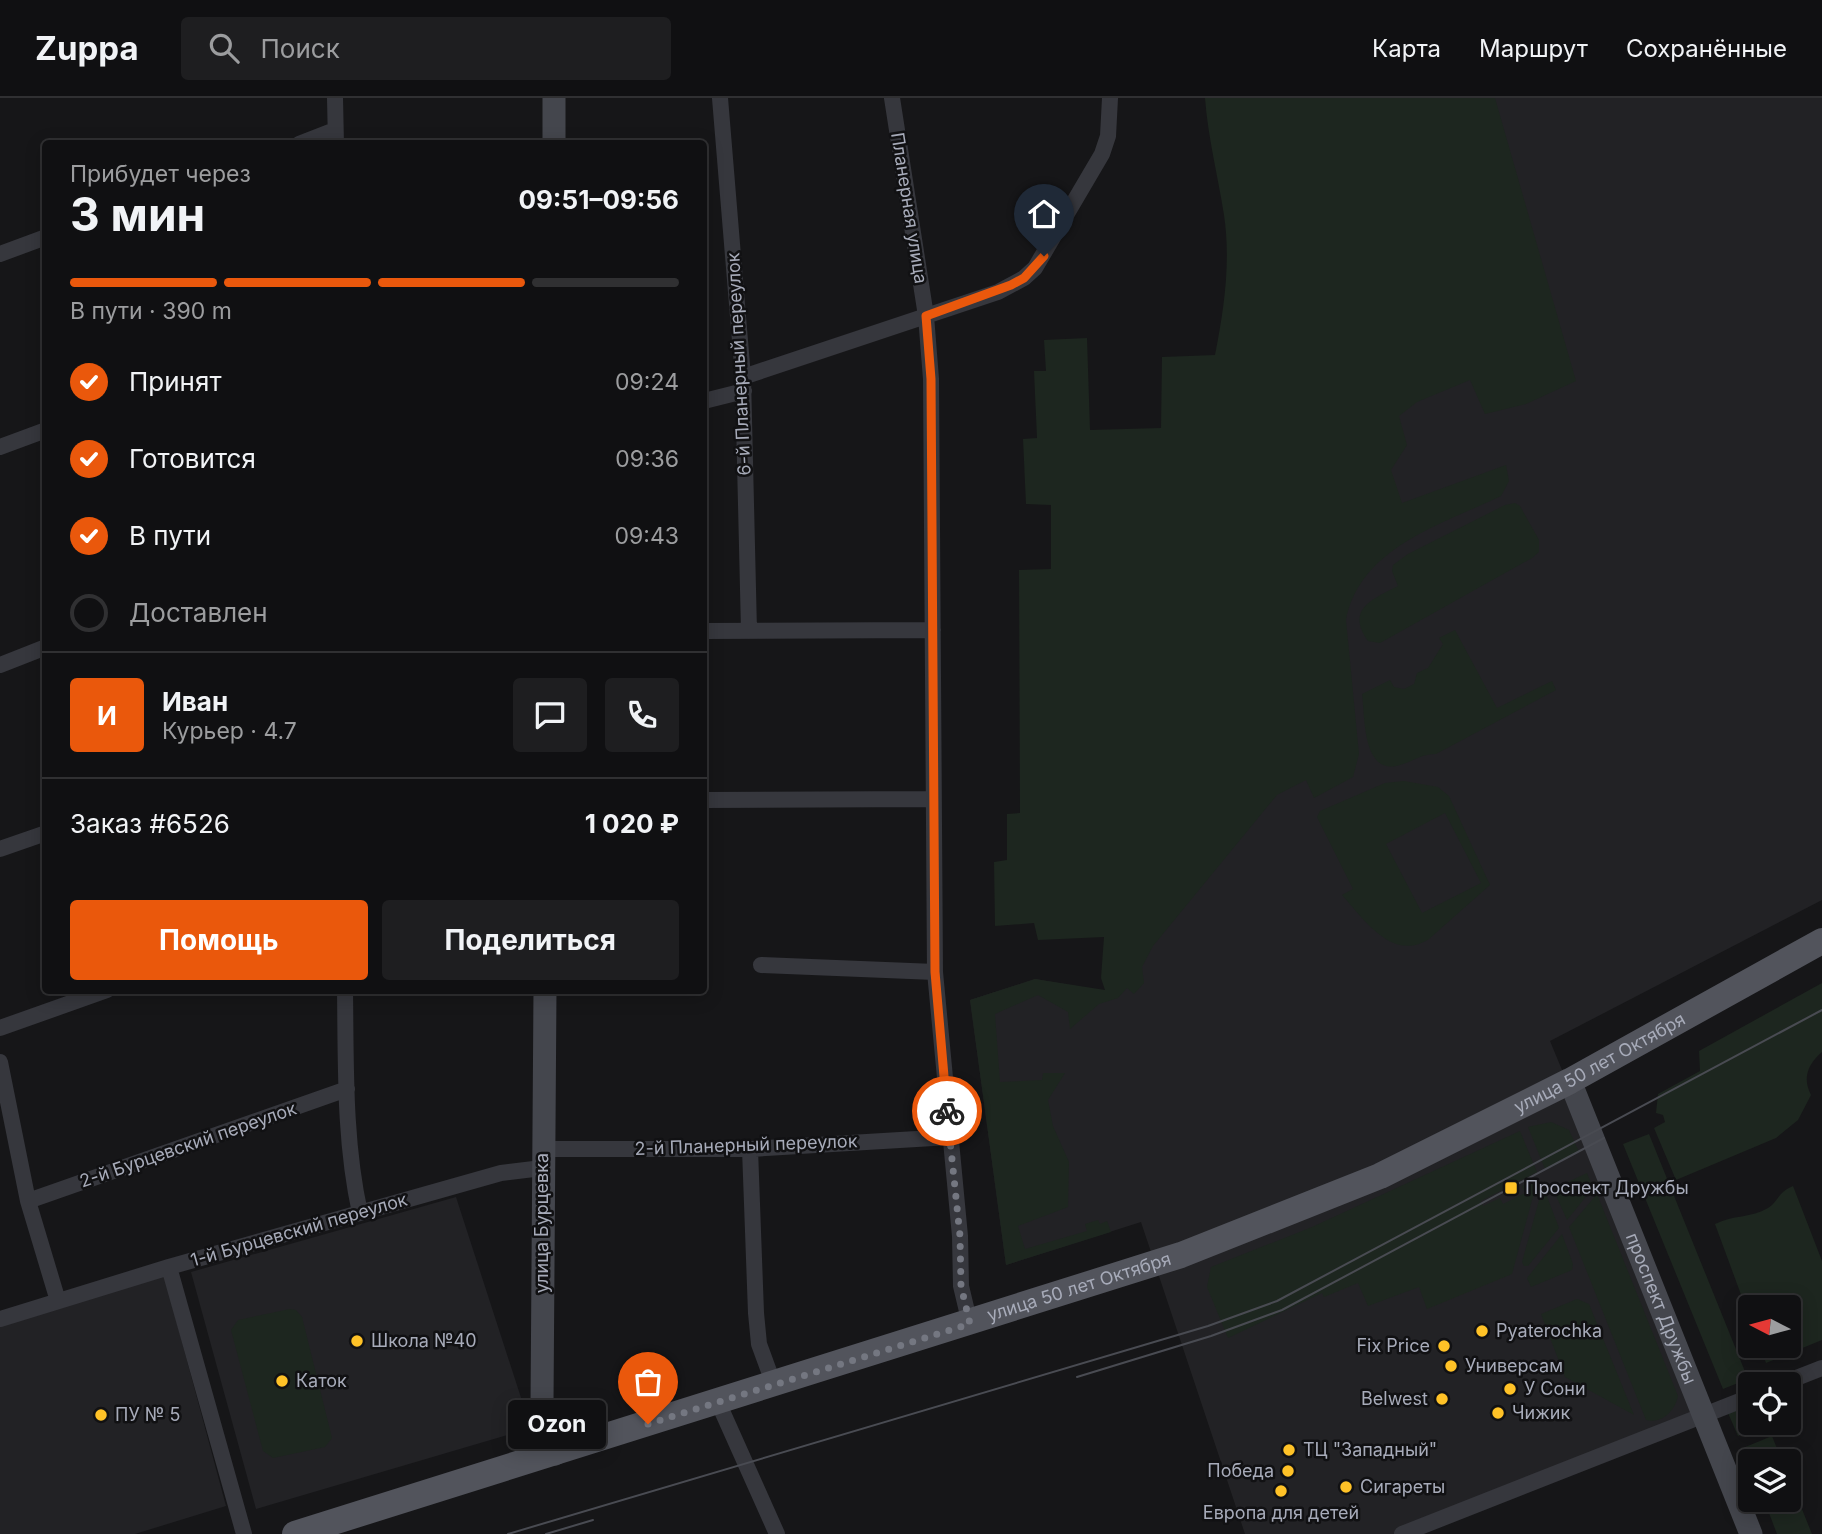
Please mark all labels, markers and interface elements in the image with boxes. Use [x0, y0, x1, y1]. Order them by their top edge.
search box [181, 17, 671, 80]
text: Zuppa [35, 28, 139, 68]
icon: search [205, 29, 243, 67]
text: Поиск [261, 33, 340, 64]
text: Карта [1372, 34, 1441, 63]
text: Маршрут [1479, 34, 1588, 63]
text: Сохранённые [1626, 34, 1787, 63]
street label: Планерная улица [887, 131, 932, 285]
text: Прибудет через [70, 160, 251, 188]
text: 09:51–09:56 [518, 184, 679, 215]
pin [1014, 184, 1074, 256]
text: 3 мин [70, 186, 205, 242]
icon: home [1025, 195, 1063, 233]
street label: 6-й Планерный переулок [722, 252, 755, 476]
text: В пути · 390 m [70, 297, 232, 325]
icon: check [70, 363, 108, 401]
text: Принят [129, 366, 222, 397]
text: 09:24 [615, 368, 679, 396]
icon: check [70, 440, 108, 478]
text: Готовится [129, 443, 256, 474]
text: 09:36 [615, 445, 679, 473]
icon: check [70, 517, 108, 555]
text: В пути [129, 520, 211, 551]
text: 09:43 [615, 522, 679, 550]
text: Доставлен [129, 597, 268, 628]
button: chat [513, 678, 587, 752]
button: phone [605, 678, 679, 752]
text: Иван [162, 686, 228, 717]
text: И [97, 700, 117, 731]
text: Курьер · 4.7 [162, 717, 297, 745]
text: Заказ #6526 [70, 808, 230, 839]
text: 1 020 ₽ [585, 808, 679, 839]
button: Помощь [70, 900, 368, 980]
button: Поделиться [382, 900, 679, 980]
street label: улица 50 лет Октября [1510, 1008, 1689, 1117]
courier [912, 1076, 982, 1146]
icon: bike [928, 1092, 966, 1130]
street label: 2-й Бурцевский переулок [77, 1097, 299, 1192]
street label: 2-й Планерный переулок [634, 1130, 858, 1159]
street label: улица Бурцевка [531, 1153, 552, 1293]
place label: Проспект Дружбы [1525, 1177, 1689, 1198]
marker: Проспект Дружбы [1503, 1180, 1519, 1196]
street label: 1-й Бурцевский переулок [188, 1188, 410, 1271]
street label: проспект Дружбы [1622, 1230, 1701, 1387]
street label: улица 50 лет Октября [984, 1248, 1173, 1325]
north arrow [1738, 1295, 1801, 1358]
map controls [1738, 1295, 1801, 1512]
place label: Pyaterochka [1496, 1320, 1602, 1341]
marker: Pyaterochka [1474, 1323, 1490, 1339]
place label: Школа №40 [371, 1330, 477, 1351]
marker: Школа №40 [349, 1333, 365, 1349]
place label: Fix Price [1356, 1335, 1430, 1356]
marker: Fix Price [1436, 1338, 1452, 1354]
pin [618, 1352, 678, 1424]
place label: Универсам [1465, 1355, 1563, 1376]
marker: Универсам [1443, 1358, 1459, 1374]
icon: bag [629, 1363, 667, 1401]
place label: Каток [296, 1370, 347, 1391]
button: locate [1738, 1372, 1801, 1435]
marker: Каток [274, 1373, 290, 1389]
place label: У Сони [1524, 1378, 1586, 1399]
marker: У Сони [1502, 1381, 1518, 1397]
place label: Belwest [1361, 1388, 1428, 1409]
marker: Belwest [1434, 1391, 1450, 1407]
callout: Ozon [508, 1400, 606, 1448]
place label: Чижик [1512, 1402, 1570, 1423]
place label: ПУ № 5 [115, 1404, 180, 1425]
marker: Чижик [1490, 1405, 1506, 1421]
marker: ПУ № 5 [93, 1407, 109, 1423]
text: Ozon [528, 1410, 586, 1438]
place label: ТЦ "Западный" [1303, 1439, 1437, 1460]
marker: ТЦ "Западный" [1281, 1442, 1297, 1458]
button: layers [1738, 1449, 1801, 1512]
place label: Победа [1207, 1460, 1274, 1481]
marker: Победа [1280, 1463, 1296, 1479]
place label: Сигареты [1360, 1476, 1445, 1497]
marker: Сигареты [1338, 1479, 1354, 1495]
marker: Европа для детей [1273, 1483, 1289, 1499]
place label: Европа для детей [1203, 1502, 1359, 1523]

